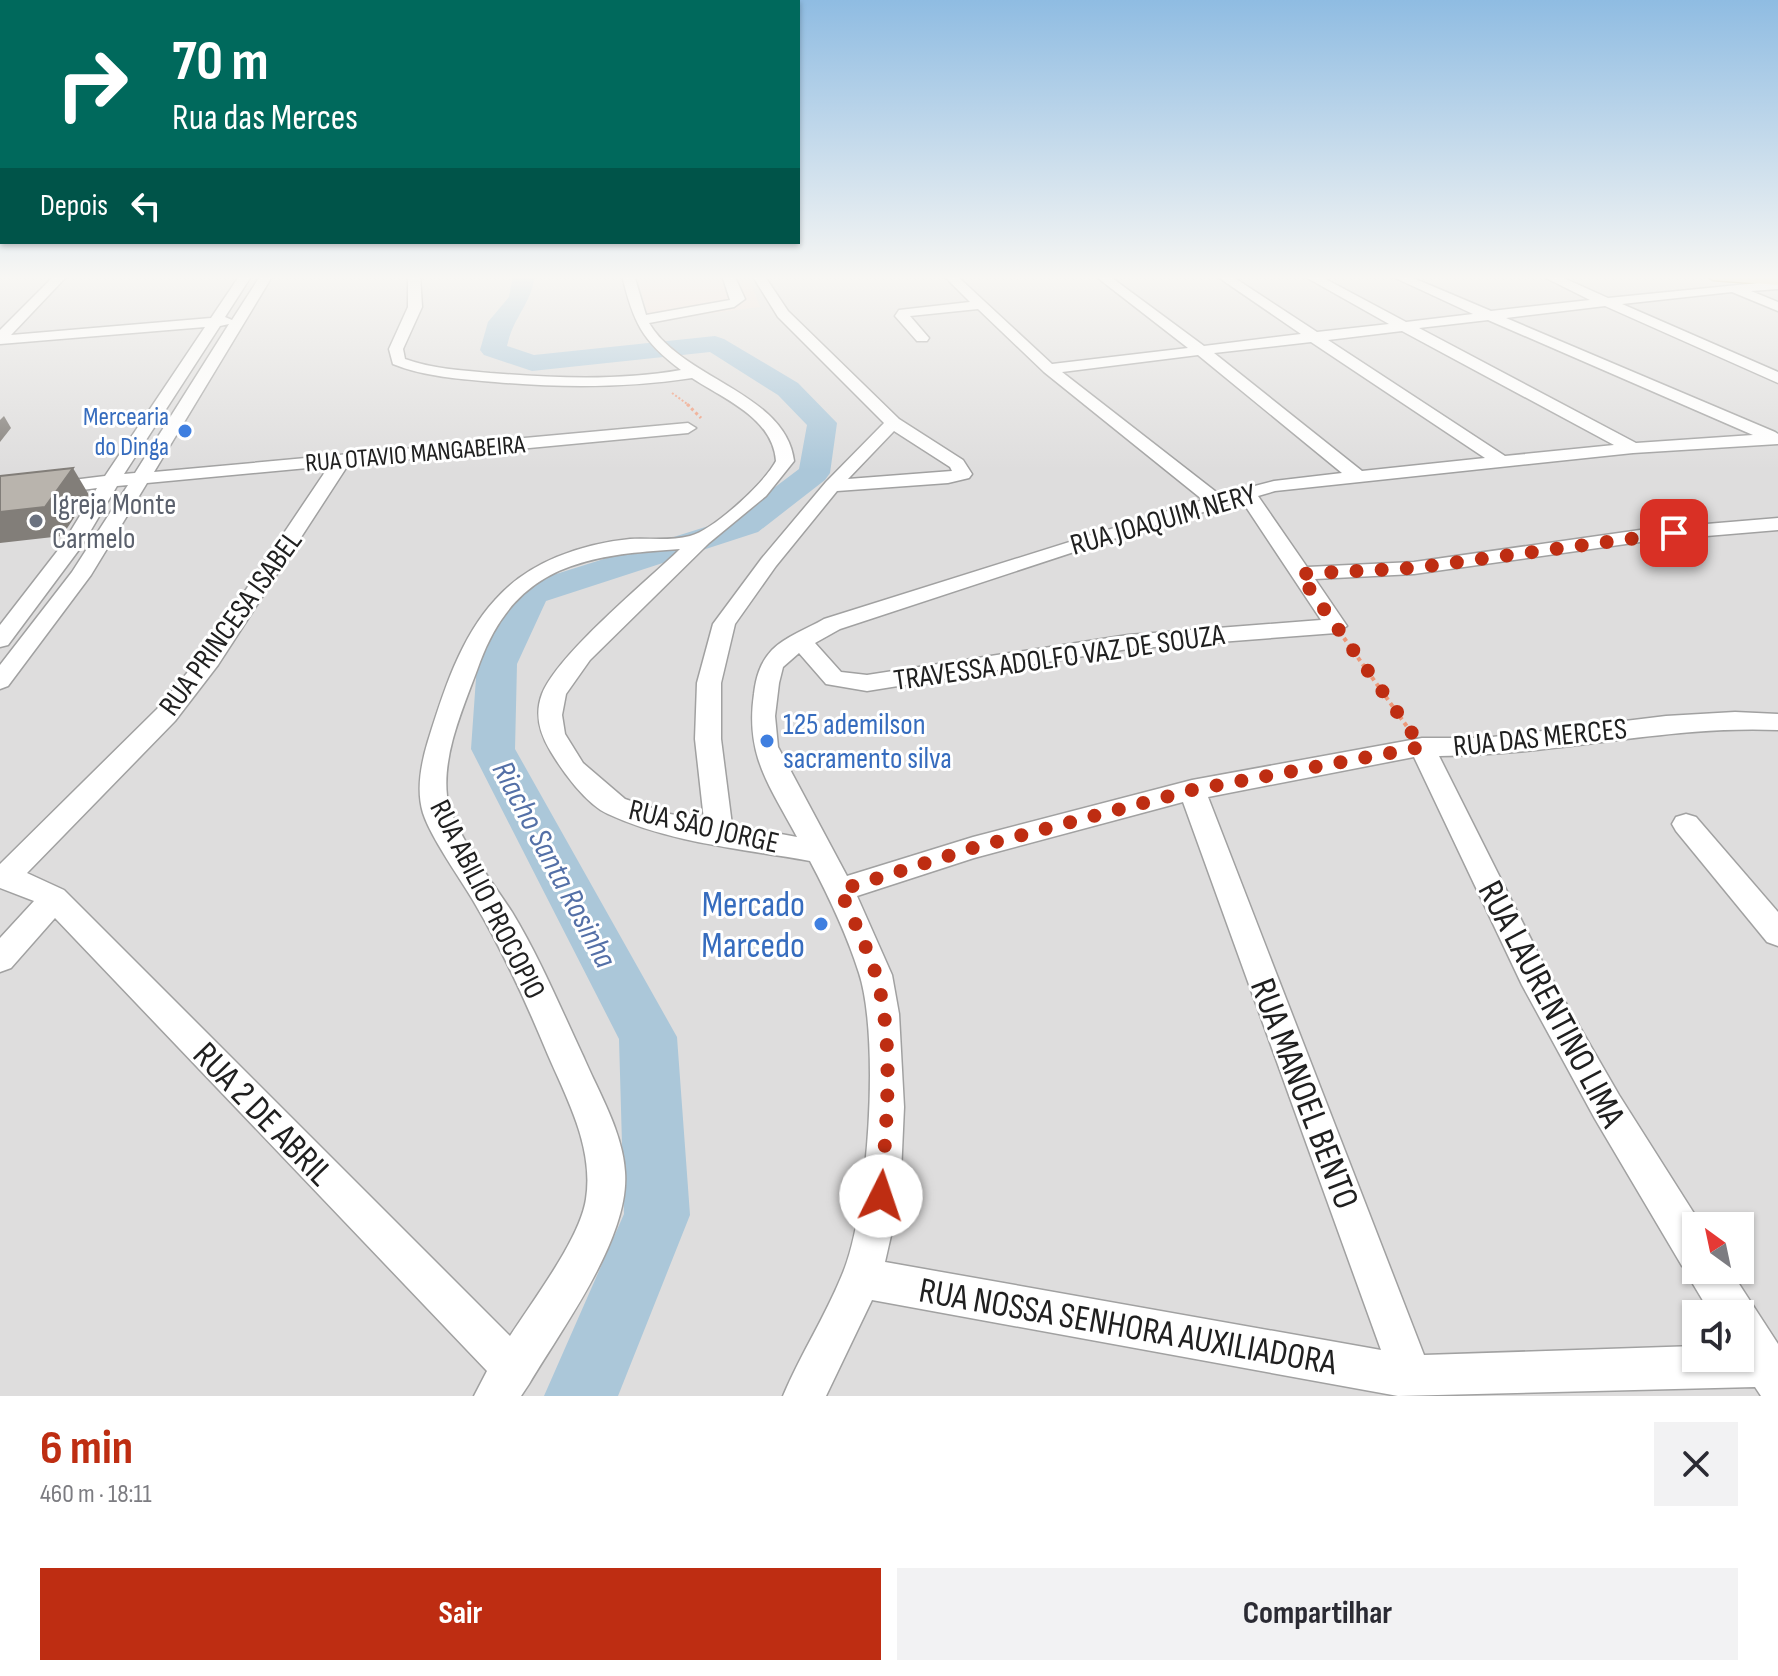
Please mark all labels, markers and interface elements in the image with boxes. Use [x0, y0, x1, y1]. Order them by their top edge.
text: 70 m [172, 29, 269, 96]
icon: right [40, 32, 144, 136]
text: Rua das Merces [172, 97, 358, 140]
icon: left [124, 184, 168, 228]
text: Depois [40, 188, 108, 224]
place label: Mercearia do Dinga [83, 402, 169, 463]
marker: Mercearia do Dinga [176, 422, 194, 440]
street label: RUA OTAVIO MANGABEIRA [304, 429, 527, 480]
street label: RUA JOAQUIM NERY [1066, 476, 1261, 564]
place label: Igreja Monte Carmelo [52, 487, 176, 557]
pin [1640, 499, 1708, 567]
icon: arrive [1652, 511, 1696, 555]
marker: Igreja Monte Carmelo [27, 512, 45, 530]
street label: RUA PRINCESA ISABEL [152, 524, 310, 723]
street label: TRAVESSA ADOLFO VAZ DE SOUZA [891, 617, 1227, 699]
place label: 125 ademilson sacramento silva [783, 707, 952, 777]
street label: RUA DAS MERCES [1452, 711, 1629, 765]
marker: 125 ademilson sacramento silva [758, 732, 776, 750]
water label: Riacho Santa Rosinha [483, 755, 625, 975]
street label: RUA SÃO JORGE [625, 792, 782, 862]
street label: RUA ABILIO PROCOPIO [421, 794, 553, 1005]
street label: RUA LAURENTINO LIMA [1468, 874, 1634, 1135]
place label: Mercado Marcedo [701, 884, 805, 968]
marker: Mercado Marcedo [812, 915, 830, 933]
street label: RUA MANOEL BENTO [1240, 973, 1367, 1215]
street label: RUA 2 DE ABRIL [183, 1034, 341, 1195]
position arrow [839, 1154, 923, 1238]
north arrow [1682, 1212, 1754, 1284]
map controls [1682, 1212, 1754, 1372]
street label: RUA NOSSA SENHORA AUXILIADORA [915, 1270, 1340, 1385]
button: sound [1682, 1300, 1754, 1372]
text: 6 min [40, 1420, 133, 1477]
button: close [1654, 1422, 1738, 1506]
text: 460 m · 18:11 [40, 1479, 152, 1510]
button: Sair [40, 1568, 881, 1660]
button: Compartilhar [897, 1568, 1738, 1660]

